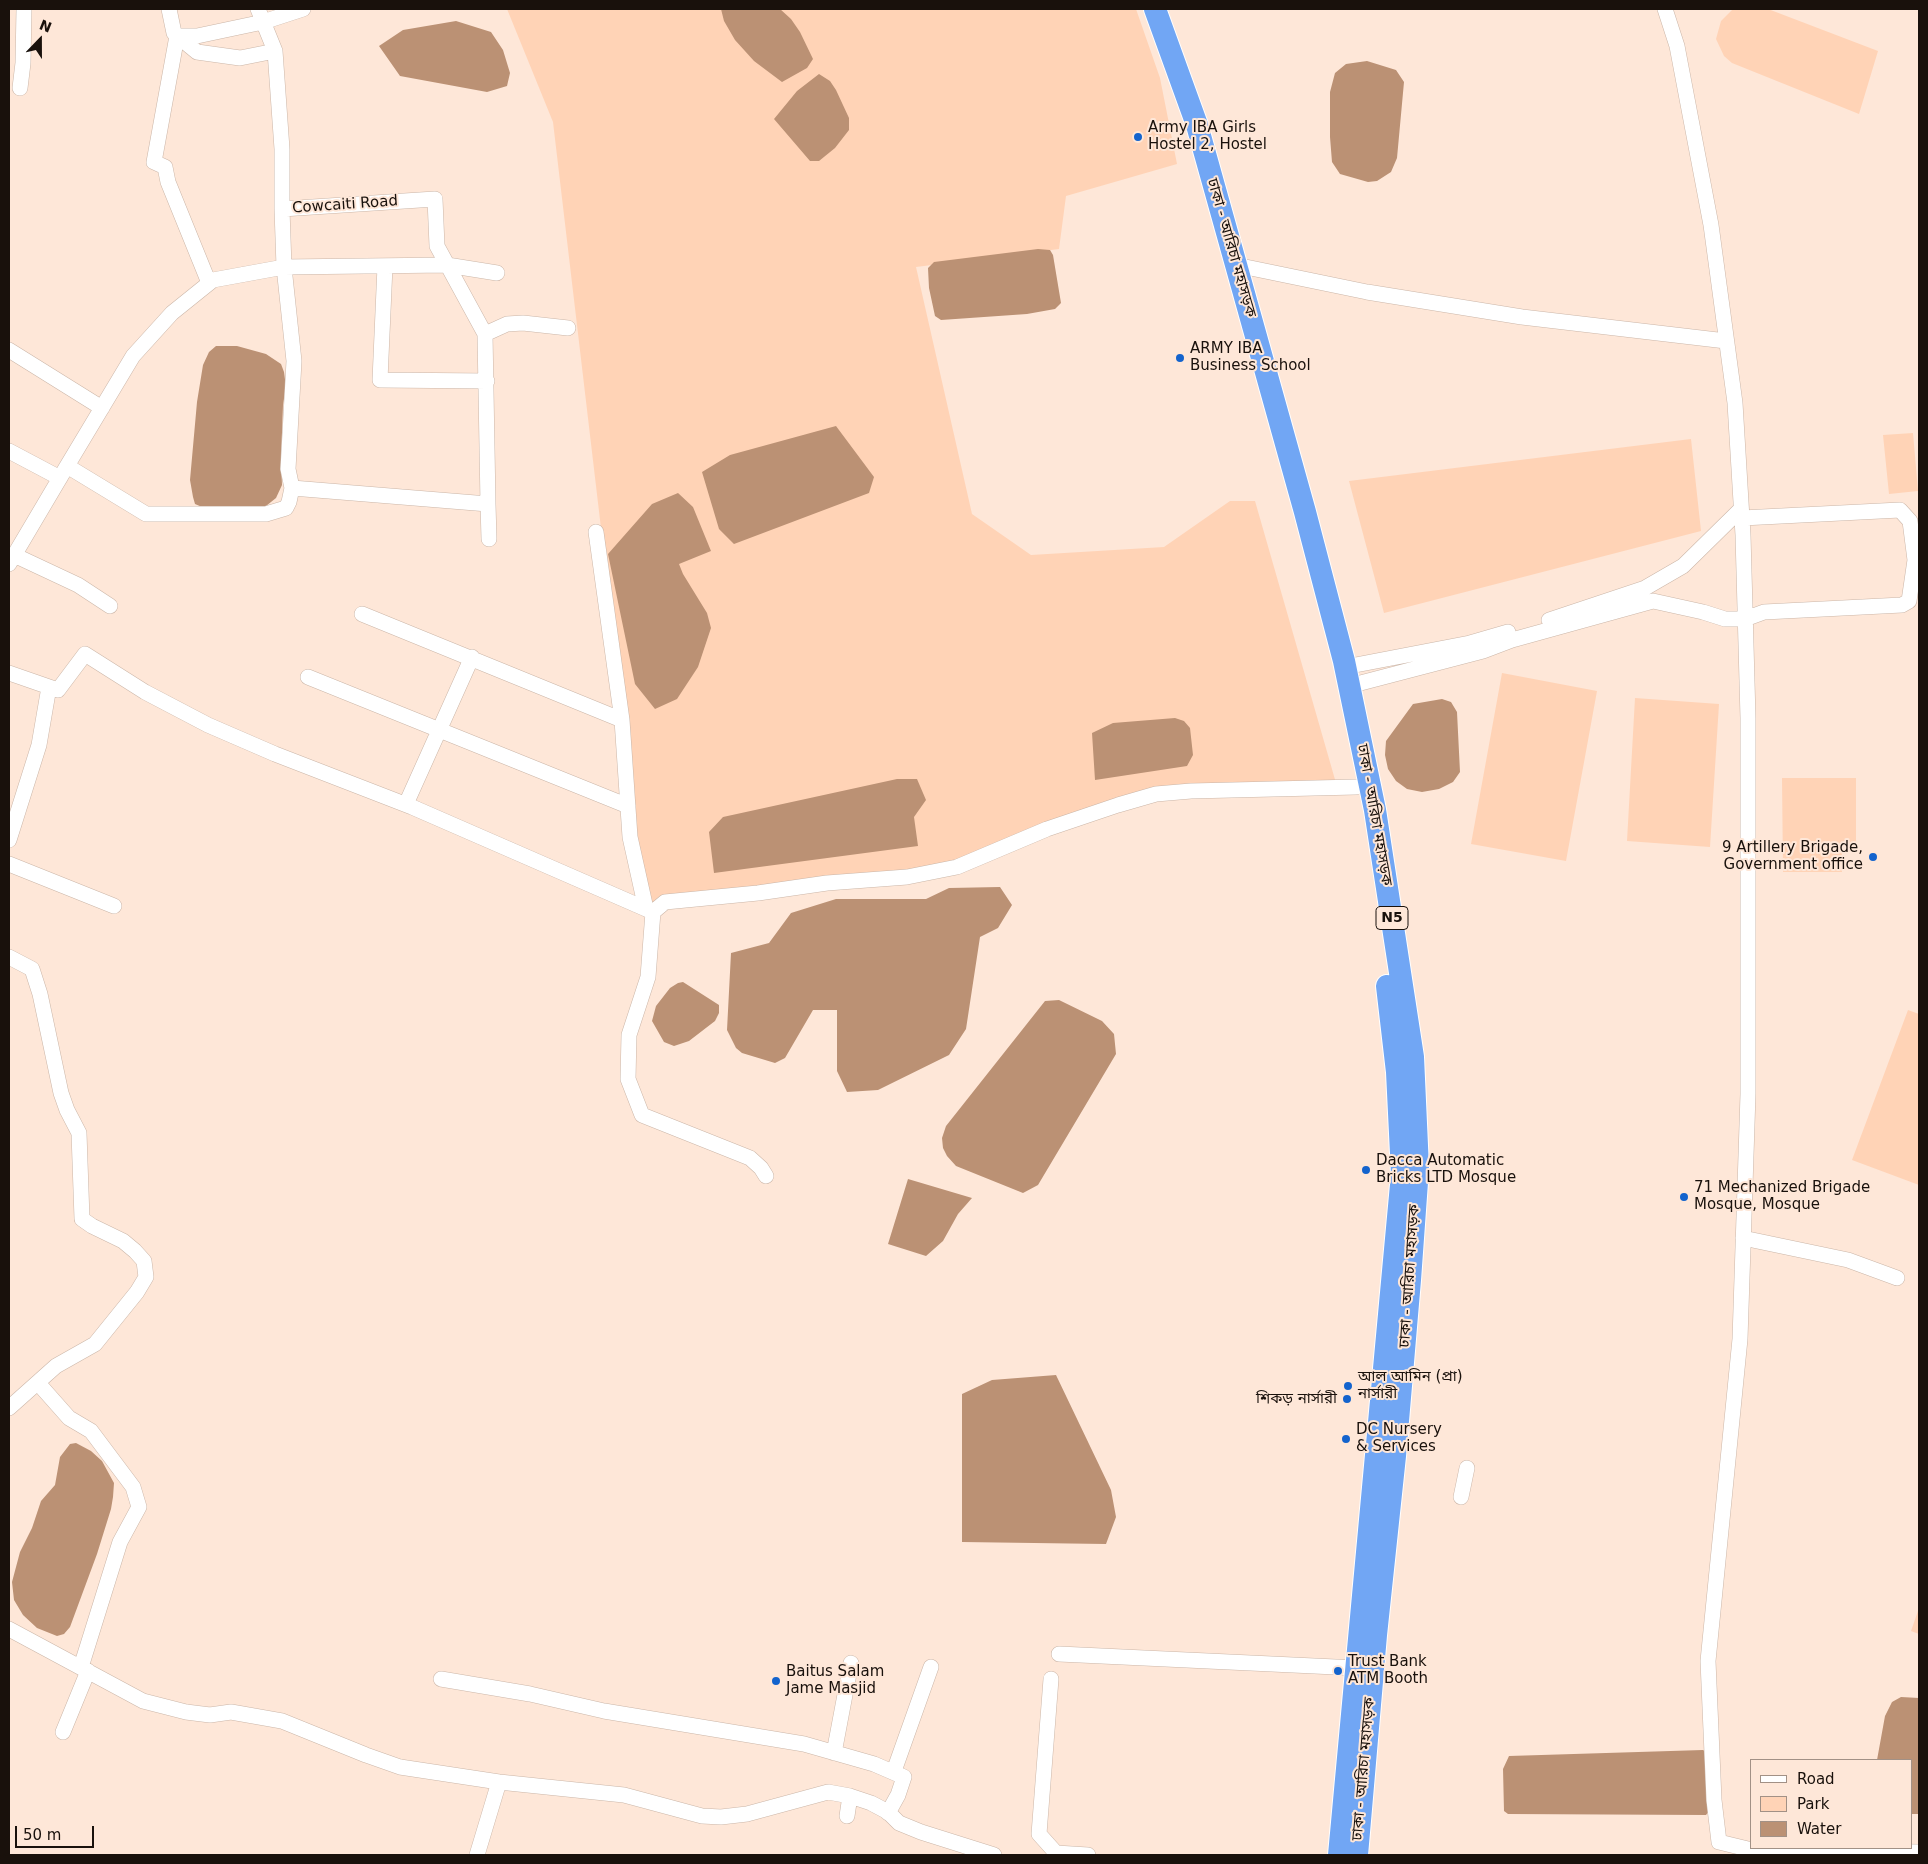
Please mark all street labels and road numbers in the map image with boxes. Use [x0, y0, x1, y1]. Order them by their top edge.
street label: ঢাকা - আরিচা মহাসড়ক [1203, 176, 1259, 320]
street label: Cowcaiti Road [292, 192, 398, 218]
street label: ঢাকা - আরিচা মহাসড়ক [1353, 743, 1395, 887]
road number: N5 [1376, 906, 1408, 930]
street label: ঢাকা - আরিচা মহাসড়ক [1396, 1204, 1424, 1348]
street label: ঢাকা - আরিচা মহাসড়ক [1349, 1697, 1379, 1841]

